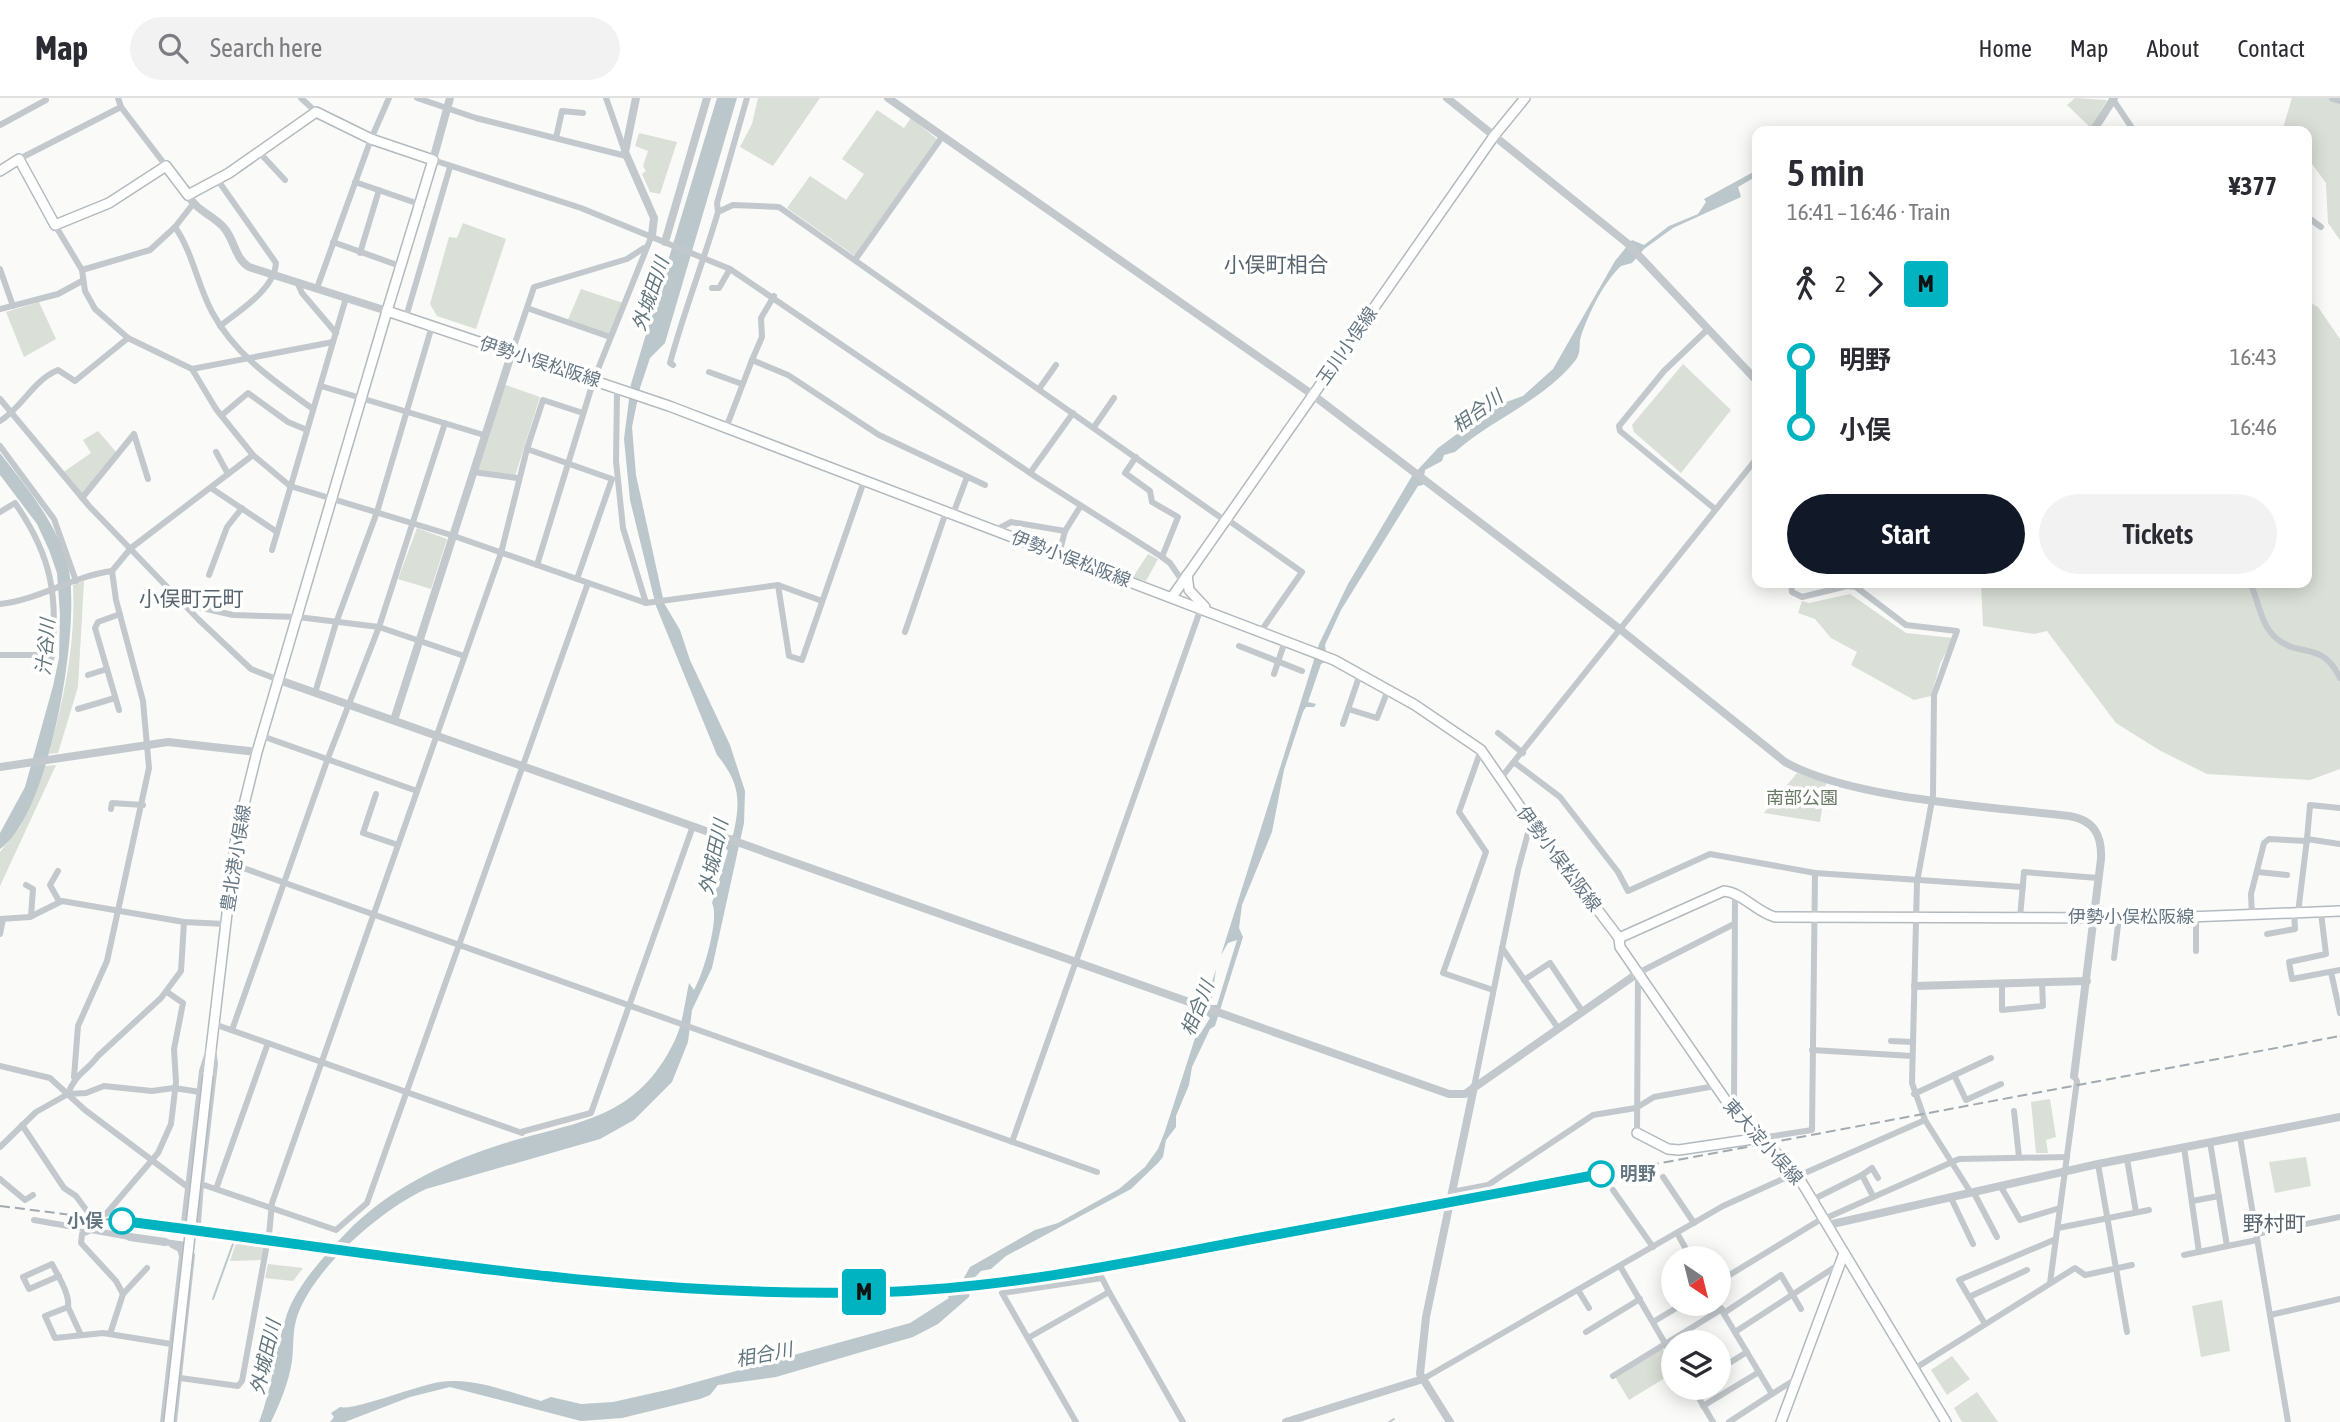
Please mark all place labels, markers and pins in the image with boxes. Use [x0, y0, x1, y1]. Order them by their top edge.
marker: 明野 [1588, 1161, 1614, 1187]
place label: 明野 [1620, 1163, 1656, 1184]
marker: 小俣 [109, 1208, 135, 1234]
place label: 小俣 [67, 1210, 104, 1231]

